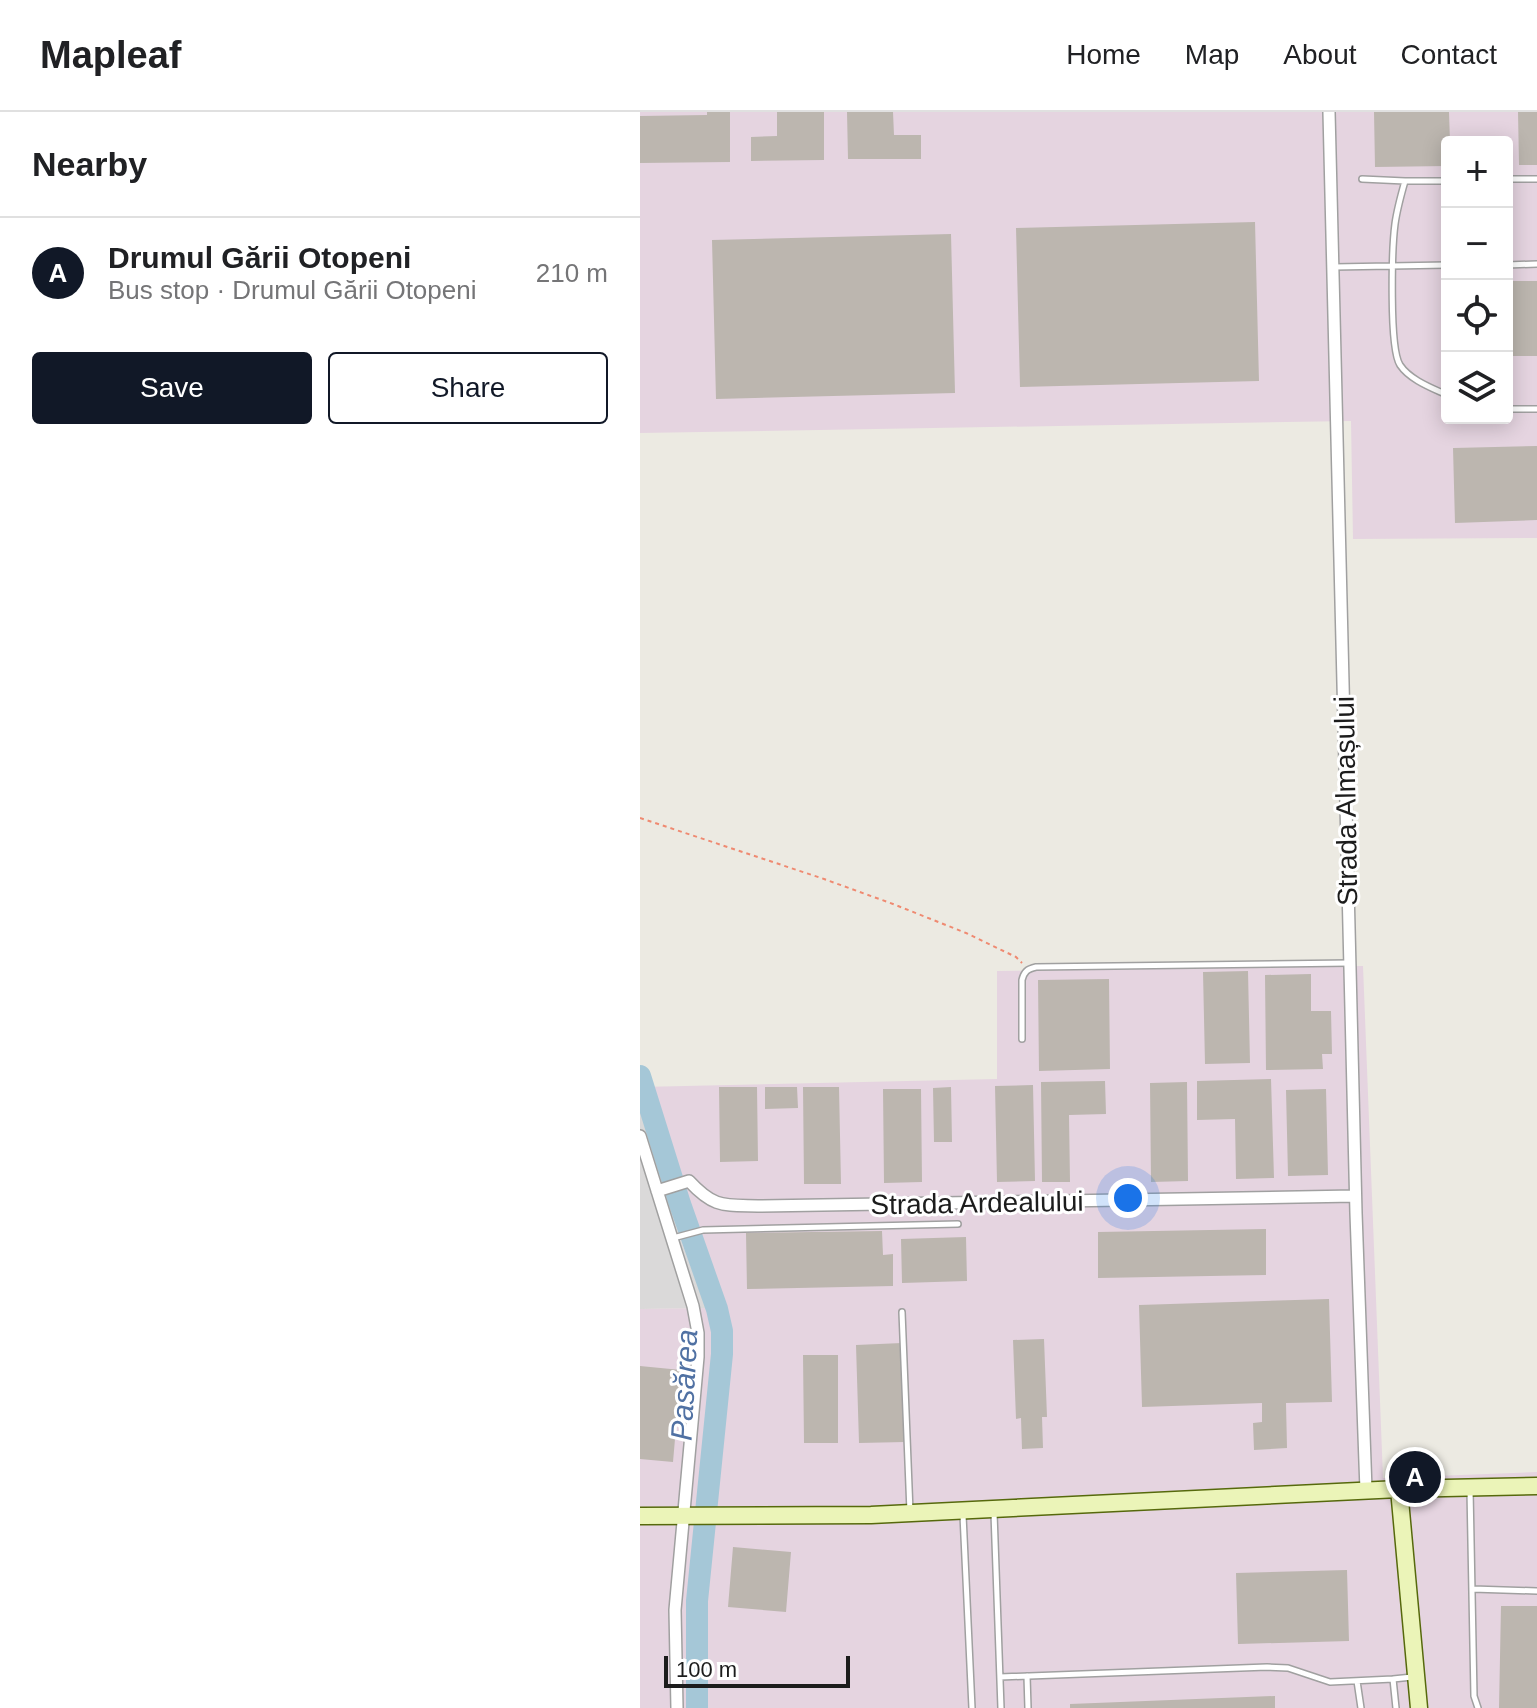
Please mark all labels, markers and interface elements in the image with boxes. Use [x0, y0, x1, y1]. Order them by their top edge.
text: Mapleaf [40, 34, 181, 76]
text: Home [1066, 39, 1141, 70]
text: Map [1185, 39, 1239, 70]
text: About [1283, 39, 1357, 70]
text: Contact [1401, 39, 1497, 70]
map controls [1441, 136, 1513, 424]
button: + [1441, 136, 1513, 208]
text: Nearby [32, 145, 147, 183]
button: − [1441, 208, 1513, 280]
text: Drumul Gării Otopeni [108, 241, 411, 274]
text: A [49, 258, 67, 288]
text: 210 m [536, 258, 608, 288]
text: Bus stop · Drumul Gării Otopeni [108, 275, 476, 305]
button: locate [1441, 280, 1513, 352]
button: Save [32, 352, 312, 424]
button: Share [328, 352, 608, 424]
button: layers [1441, 352, 1513, 424]
street label: Strada Almașului [1329, 696, 1363, 906]
your location [1108, 1178, 1148, 1218]
street label: Strada Ardealului [870, 1186, 1084, 1220]
water label: Pasărea [665, 1328, 703, 1442]
pin: A [1389, 1447, 1441, 1507]
scale bar [664, 1652, 850, 1688]
text: 100 m [676, 1657, 737, 1682]

